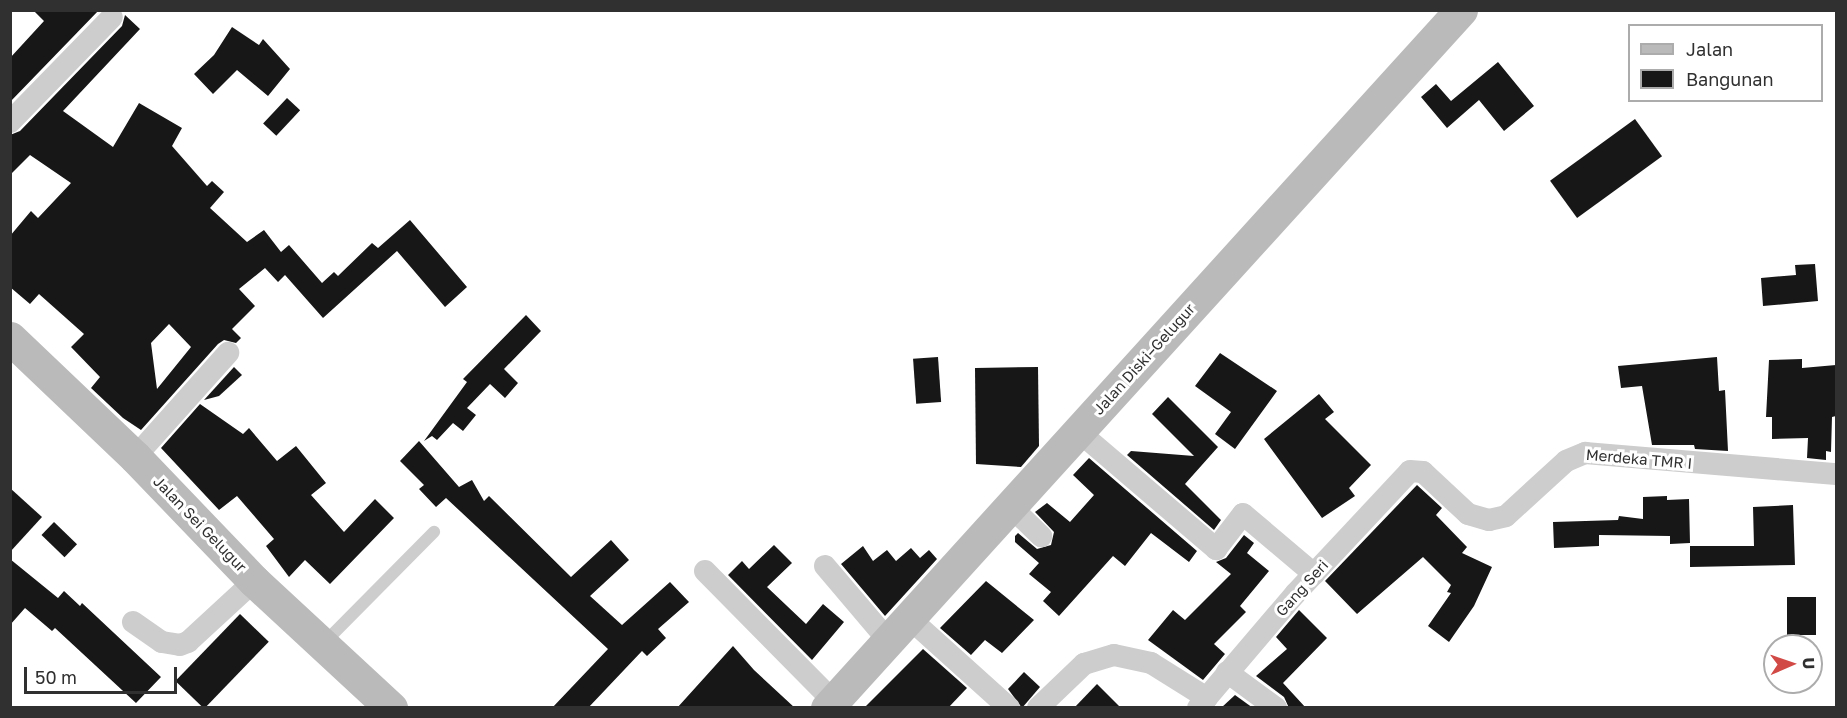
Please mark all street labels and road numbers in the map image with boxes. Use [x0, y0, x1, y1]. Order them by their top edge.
street label: Jalan Diski–Gelugur [1089, 300, 1199, 418]
street label: Merdeka TMR I [1585, 445, 1693, 473]
street label: Jalan Sei Gelugur [150, 472, 250, 576]
street label: Gang Seri [1272, 556, 1332, 620]

